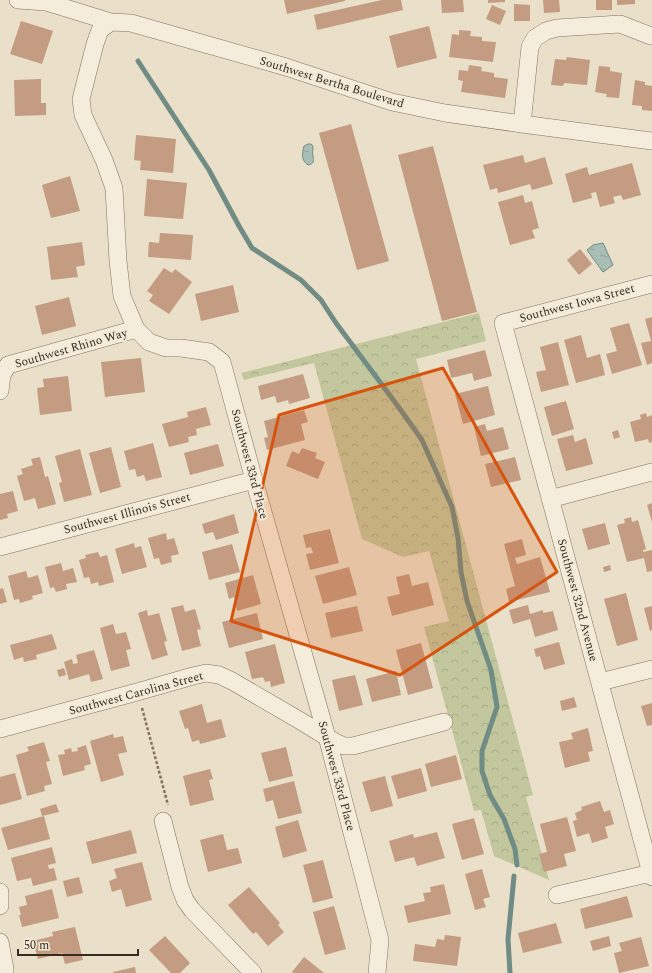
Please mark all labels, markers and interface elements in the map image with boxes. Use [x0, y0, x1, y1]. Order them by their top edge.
street label: Southwest Bertha Boulevard [257, 51, 407, 114]
street label: Southwest Iowa Street [517, 279, 637, 328]
street label: Southwest Rhino Way [13, 323, 131, 374]
street label: Southwest 33rd Place [226, 407, 273, 521]
street label: Southwest Illinois Street [62, 487, 193, 540]
street label: Southwest 32nd Avenue [552, 537, 603, 664]
street label: Southwest Carolina Street [67, 666, 205, 721]
street label: Southwest 33rd Place [313, 719, 360, 833]
scale bar [18, 931, 138, 957]
text: 50 m [24, 936, 49, 955]

